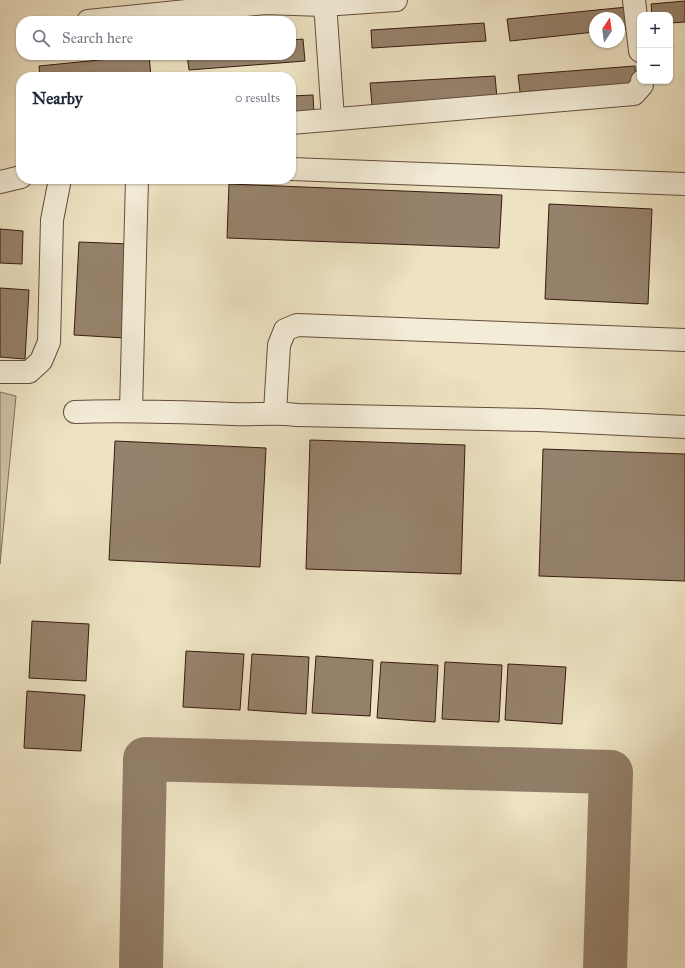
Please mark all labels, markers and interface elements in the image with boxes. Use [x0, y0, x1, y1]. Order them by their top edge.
north arrow [589, 12, 625, 48]
map controls [637, 12, 673, 84]
button: + [637, 12, 673, 48]
search box [16, 16, 296, 60]
icon: search [30, 27, 52, 49]
text: Search here [62, 29, 133, 47]
button: − [637, 48, 673, 84]
text: Nearby [32, 88, 83, 109]
text: 0 results [235, 90, 280, 106]

